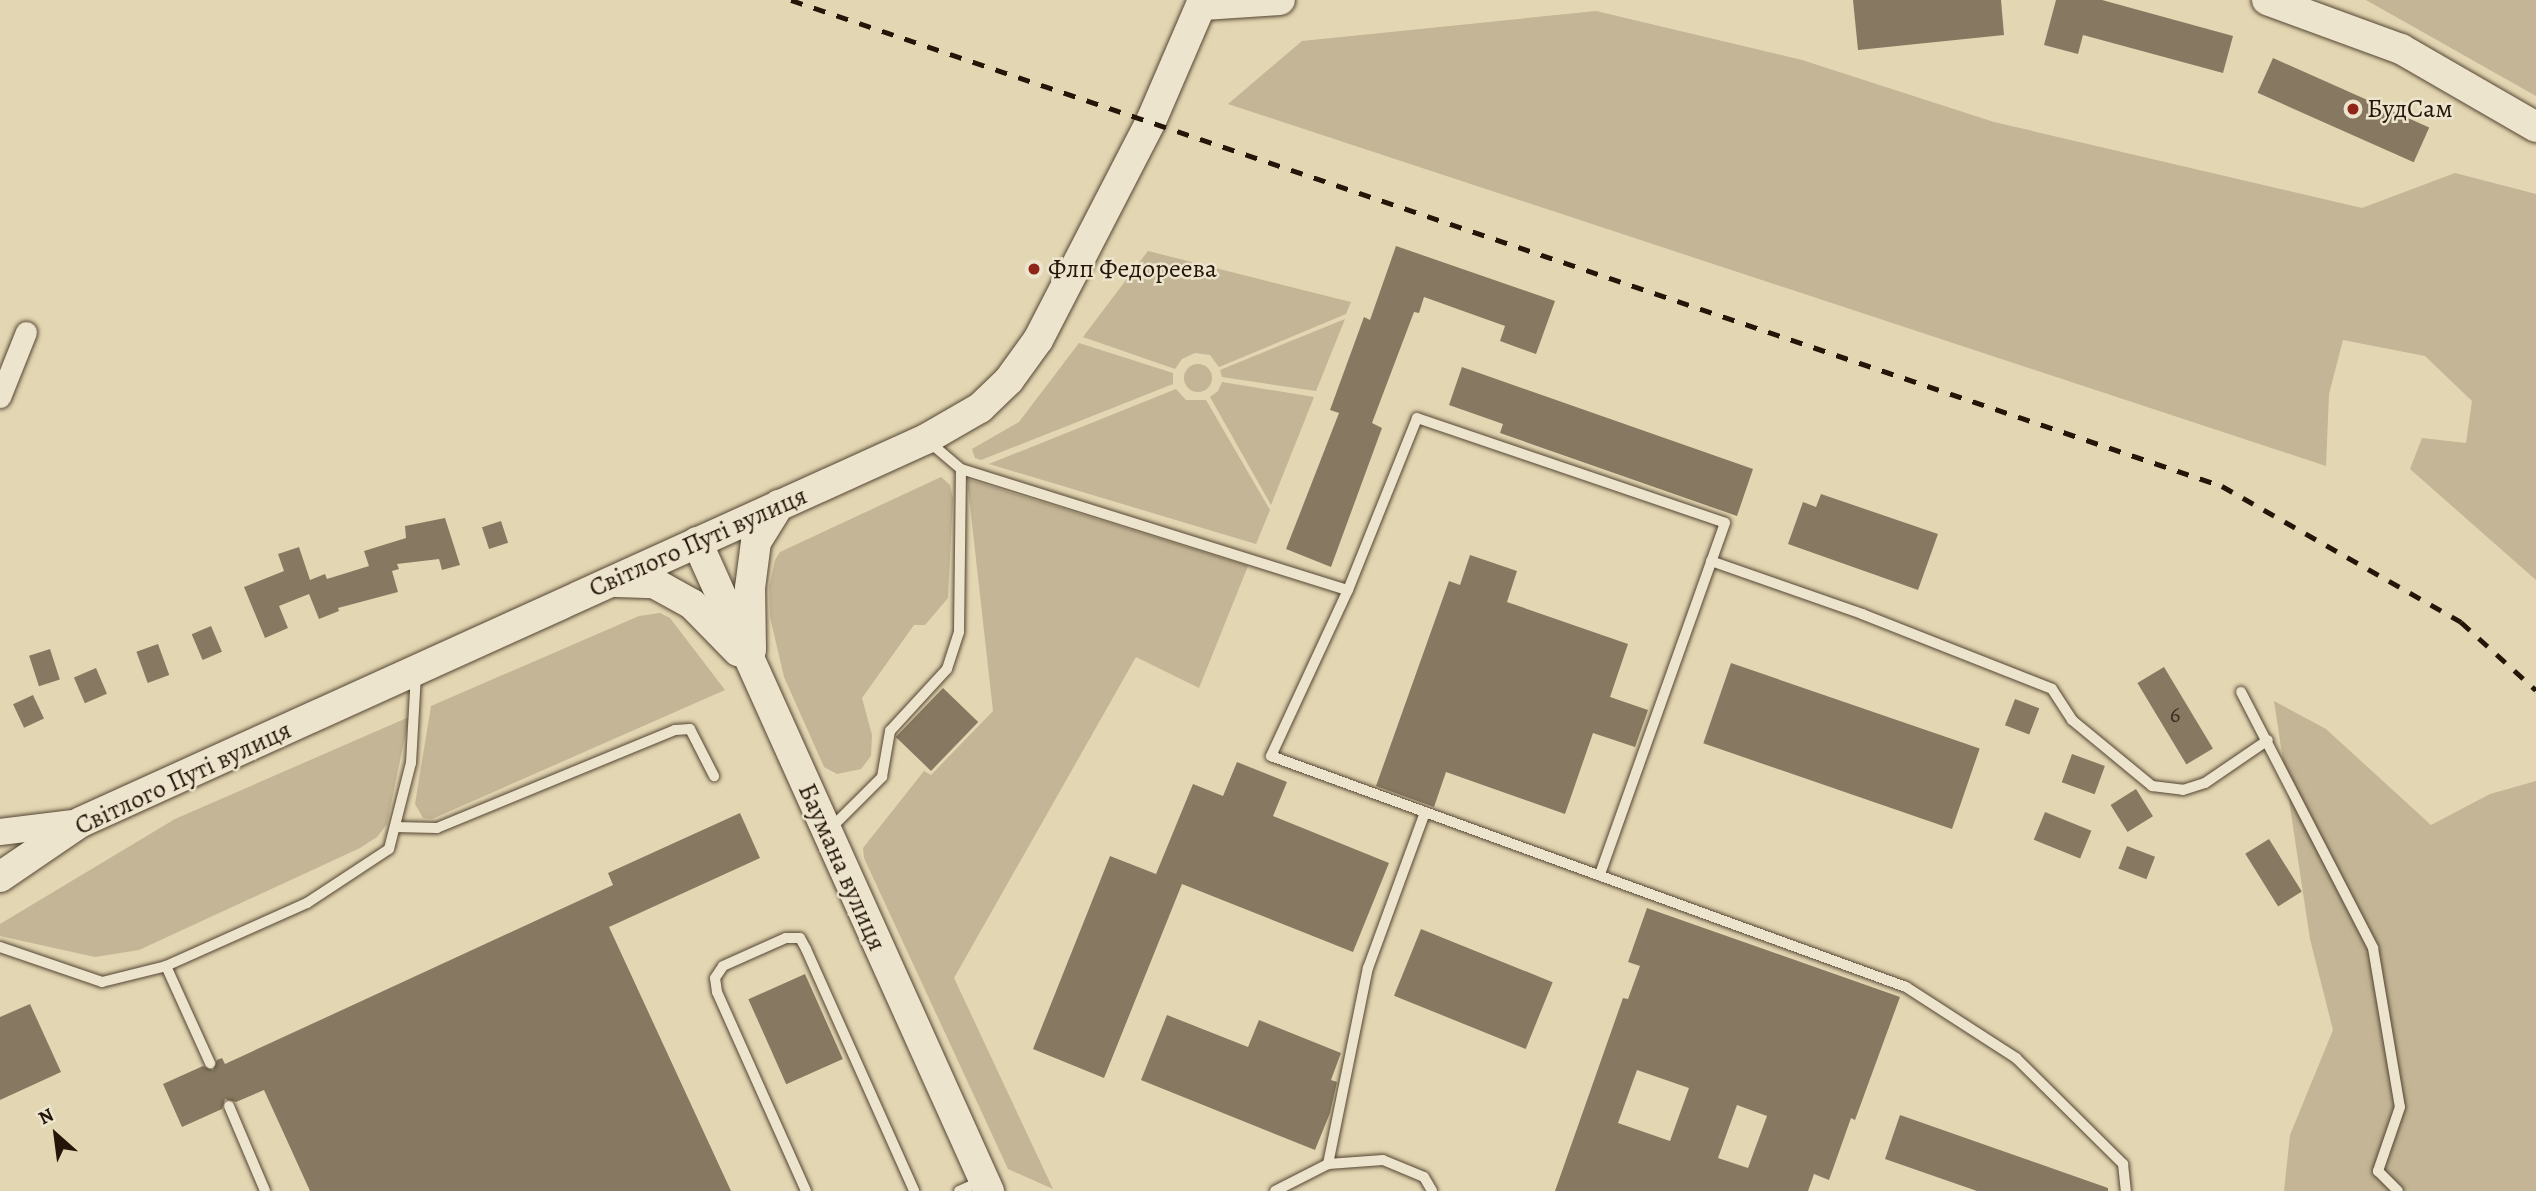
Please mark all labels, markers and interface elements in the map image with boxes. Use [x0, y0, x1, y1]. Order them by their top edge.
place label: БудСам [2367, 93, 2453, 125]
marker: БудСам [2345, 101, 2361, 117]
place label: Флп Федореева [1048, 253, 1217, 285]
marker: Флп Федореева [1026, 261, 1042, 277]
street label: Світлого Путі вулиця [584, 480, 812, 604]
house number: 6 [2170, 701, 2180, 729]
street label: Світлого Путі вулиця [70, 714, 296, 842]
street label: Баумана вулиця [791, 779, 893, 955]
north arrow [21, 1100, 91, 1170]
text: N [34, 1102, 58, 1131]

